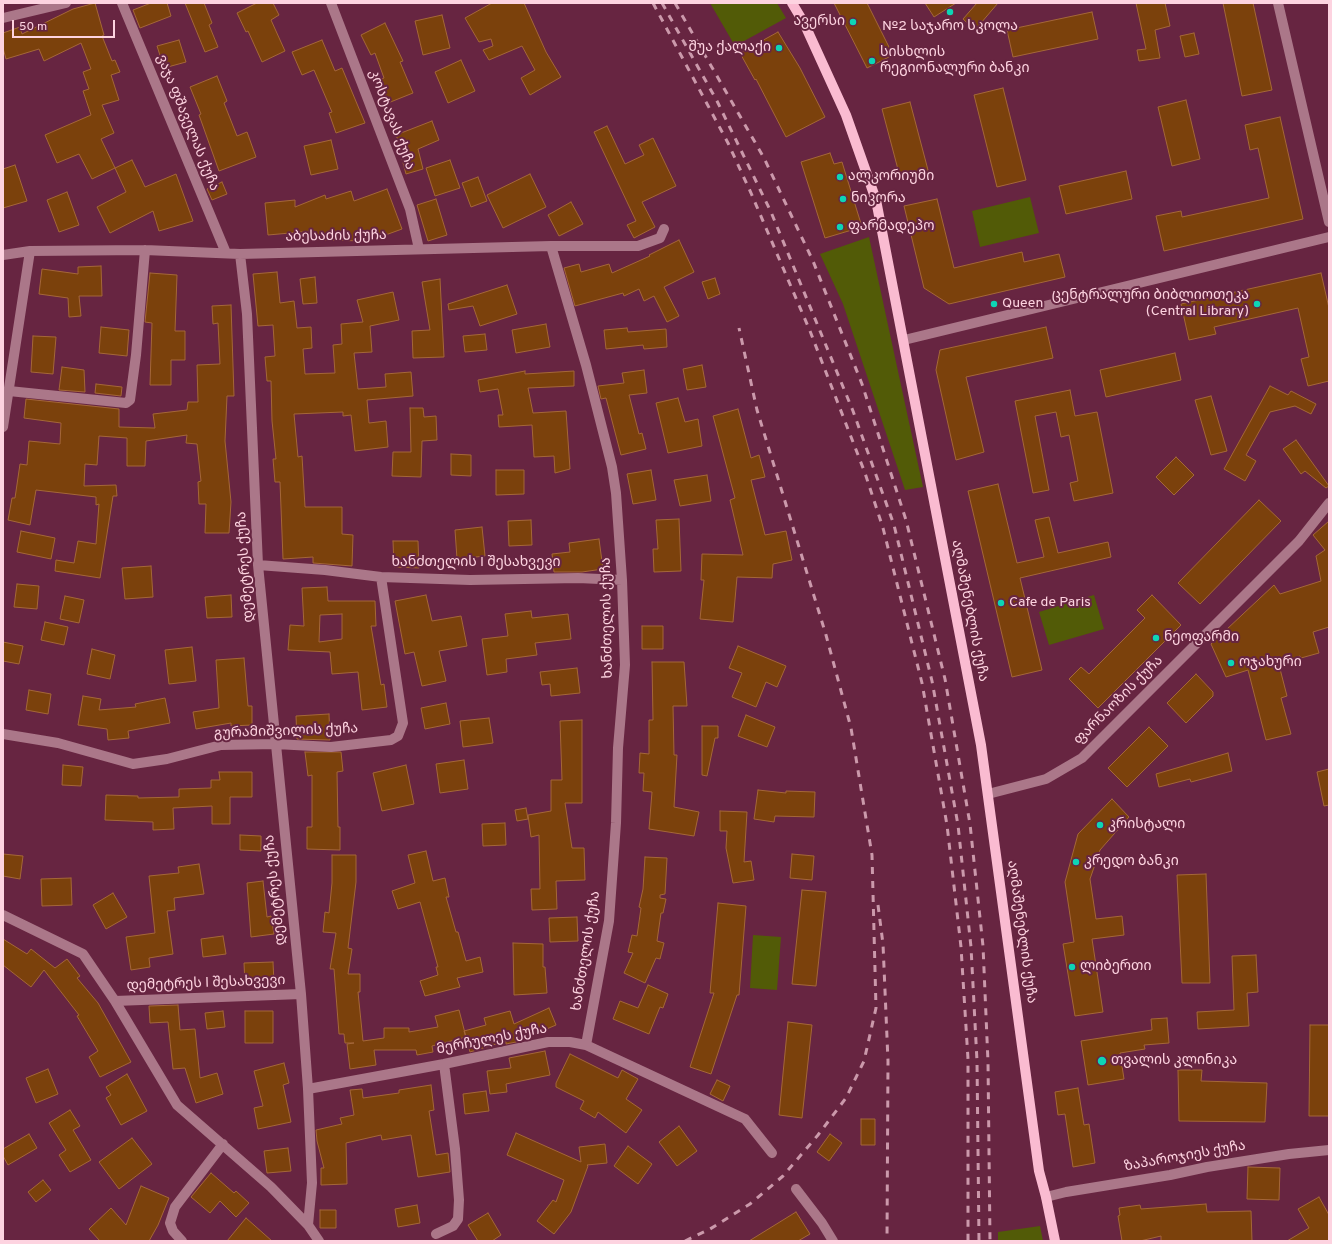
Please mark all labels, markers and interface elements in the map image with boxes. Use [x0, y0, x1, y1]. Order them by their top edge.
marker: №2 საჯარო სკოლა [945, 7, 955, 17]
scale bar [14, 12, 117, 38]
place label: ავერსი [793, 14, 845, 30]
marker: ავერსი [848, 17, 858, 27]
text: 50 m [19, 19, 47, 35]
place label: №2 საჯარო სკოლა [882, 19, 1018, 35]
place label: შუა ქალაქი [688, 40, 771, 56]
marker: შუა ქალაქი [774, 43, 784, 53]
place label: სისხლის რეგიონალური ბანკი [880, 45, 1030, 78]
street label: ვაჯა ფშაველას ქუჩა [152, 52, 222, 194]
marker: სისხლის რეგიონალური ბანკი [867, 56, 877, 66]
street label: კოსტავას ქუჩა [364, 68, 418, 172]
place label: ალკორიუმი [848, 169, 934, 185]
marker: ალკორიუმი [835, 172, 845, 182]
place label: ნიკორა [851, 191, 906, 207]
marker: ნიკორა [838, 194, 848, 204]
place label: ფარმადეპო [848, 219, 934, 235]
marker: ფარმადეპო [835, 222, 845, 232]
street label: აბესაძის ქუჩა [285, 228, 387, 246]
place label: ცენტრალური ბიბლიოთეკა (Central Library) [1052, 288, 1249, 320]
place label: Queen [1002, 296, 1043, 312]
marker: Queen [989, 299, 999, 309]
marker: ცენტრალური ბიბლიოთეკა (Central Library) [1252, 299, 1262, 309]
street label: დემეტრეს ქუჩა [234, 511, 258, 623]
street label: აღმაშენებლის ქუჩა [947, 539, 991, 683]
street label: ხანძთელის I შესახვევი [392, 555, 560, 571]
street label: ხანძთელის ქუჩა [599, 557, 617, 679]
place label: Cafe de Paris [1009, 595, 1091, 611]
marker: Cafe de Paris [996, 598, 1006, 608]
place label: ნეოფარმი [1164, 630, 1239, 646]
marker: ნეოფარმი [1151, 633, 1161, 643]
street label: ფარნაოზის ქუჩა [1071, 653, 1167, 749]
place label: ოჯახური [1239, 655, 1302, 671]
marker: ოჯახური [1226, 658, 1236, 668]
street label: გურამიშვილის ქუჩა [214, 721, 358, 743]
place label: კრისტალი [1108, 817, 1185, 833]
marker: კრისტალი [1095, 820, 1105, 830]
street label: დემეტრეს ქუჩა [262, 834, 290, 946]
place label: კრედო ბანკი [1084, 854, 1179, 870]
marker: კრედო ბანკი [1071, 857, 1081, 867]
street label: აღმაშენებლის ქუჩა [1003, 859, 1039, 1005]
street label: ხანძთელის ქუჩა [569, 890, 605, 1012]
place label: ლიბერთი [1080, 959, 1151, 975]
marker: ლიბერთი [1067, 962, 1077, 972]
street label: დემეტრეს I შესახვევი [126, 973, 286, 995]
street label: მერჩულეს ქუჩა [435, 1021, 549, 1059]
place label: თვალის კლინიკა [1111, 1053, 1237, 1069]
marker: თვალის კლინიკა [1096, 1055, 1108, 1067]
street label: ზაპაროჯიეს ქუჩა [1123, 1138, 1247, 1176]

